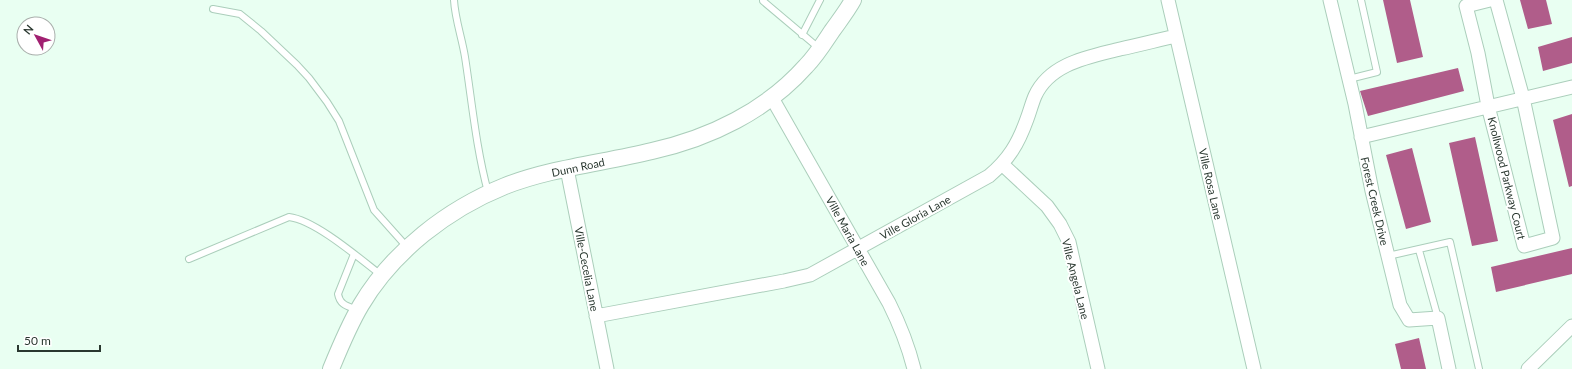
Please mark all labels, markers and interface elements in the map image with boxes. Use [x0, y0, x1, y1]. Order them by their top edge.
north arrow [16, 16, 56, 56]
text: N [20, 22, 36, 37]
street label: Knollwood Parkway Court [1485, 115, 1529, 241]
street label: Ville Rosa Lane [1196, 147, 1226, 221]
street label: Dunn Road [550, 155, 606, 179]
street label: Forest Creek Drive [1358, 155, 1392, 247]
street label: Ville Gloria Lane [877, 192, 953, 242]
street label: Ville Maria Lane [824, 194, 873, 268]
street label: Ville-Cecelia Lane [572, 226, 602, 313]
street label: Ville Angela Lane [1060, 237, 1092, 321]
scale bar [18, 327, 100, 353]
text: 50 m [24, 333, 51, 348]

